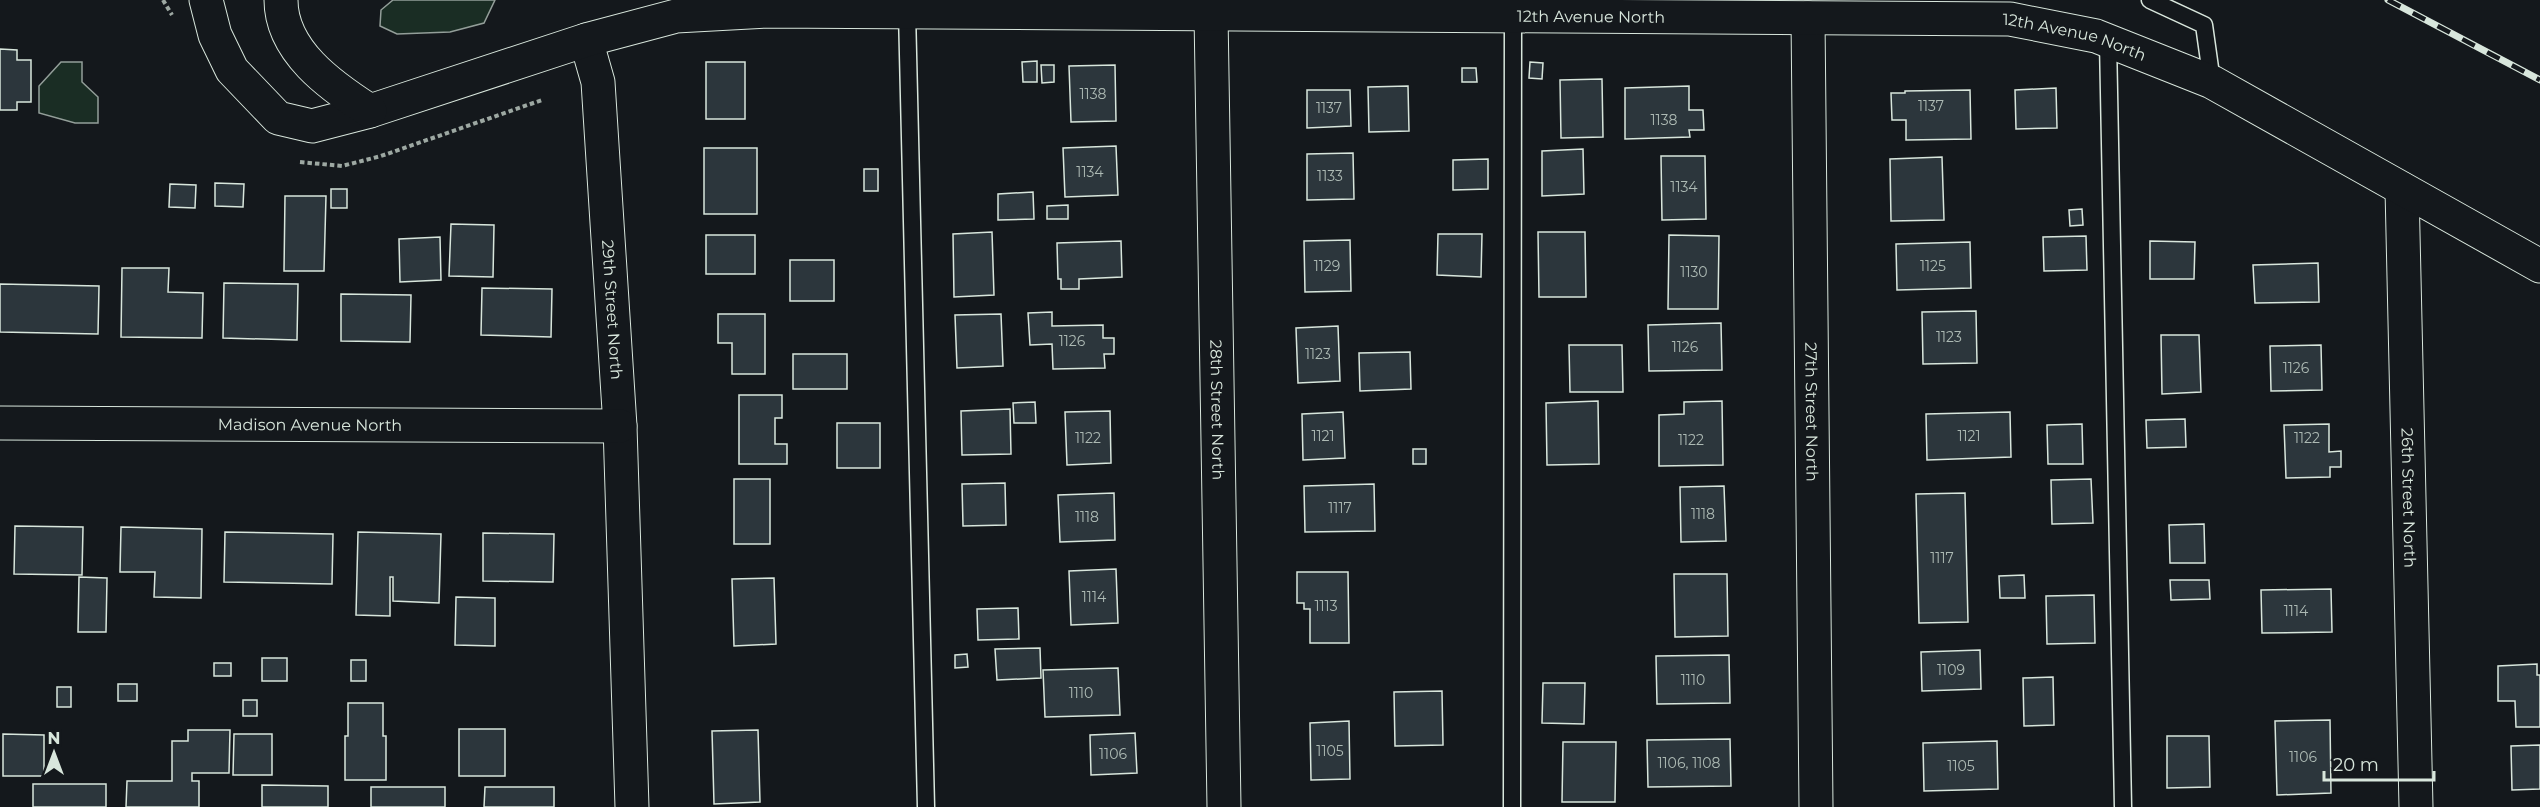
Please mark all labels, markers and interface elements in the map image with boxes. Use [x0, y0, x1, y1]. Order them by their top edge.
street label: 12th Avenue North [1517, 7, 1665, 27]
street label: 12th Avenue North [2003, 10, 2149, 65]
house number: 1138 [1080, 85, 1107, 103]
house number: 1137 [1918, 97, 1944, 115]
house number: 1137 [1316, 99, 1342, 117]
house number: 1138 [1651, 111, 1678, 129]
house number: 1134 [1076, 163, 1104, 181]
house number: 1133 [1317, 167, 1343, 185]
house number: 1134 [1670, 178, 1698, 196]
street label: 29th Street North [598, 239, 626, 380]
house number: 1129 [1314, 257, 1340, 275]
house number: 1125 [1920, 257, 1946, 275]
house number: 1130 [1680, 263, 1708, 281]
house number: 1123 [1936, 328, 1962, 346]
house number: 1126 [1059, 332, 1086, 350]
house number: 1126 [1672, 338, 1699, 356]
street label: 28th Street North [1206, 340, 1228, 480]
street label: 27th Street North [1801, 342, 1822, 482]
house number: 1123 [1305, 345, 1331, 363]
house number: 1126 [2283, 359, 2310, 377]
street label: Madison Avenue North [218, 415, 402, 435]
house number: 1121 [1311, 427, 1335, 445]
house number: 1121 [1957, 427, 1981, 445]
street label: 26th Street North [2397, 428, 2420, 568]
house number: 1122 [1075, 429, 1101, 447]
house number: 1122 [2294, 429, 2320, 447]
house number: 1122 [1678, 431, 1704, 449]
house number: 1117 [1328, 499, 1352, 517]
house number: 1118 [1691, 505, 1715, 523]
house number: 1118 [1075, 508, 1099, 526]
house number: 1117 [1930, 549, 1954, 567]
house number: 1114 [1082, 588, 1107, 606]
house number: 1113 [1314, 597, 1338, 615]
house number: 1114 [2284, 602, 2309, 620]
house number: 1109 [1937, 661, 1965, 679]
house number: 1110 [1681, 671, 1705, 689]
house number: 1110 [1069, 684, 1093, 702]
north arrow [24, 723, 84, 783]
text: N [48, 729, 60, 748]
house number: 1105 [1316, 742, 1344, 760]
scale bar [2324, 744, 2434, 782]
house number: 1106 [1099, 745, 1127, 763]
house number: 1106 [2289, 748, 2317, 766]
house number: 1106, 1108 [1658, 754, 1721, 772]
text: 20 m [2333, 754, 2379, 776]
house number: 1105 [1947, 757, 1975, 775]

